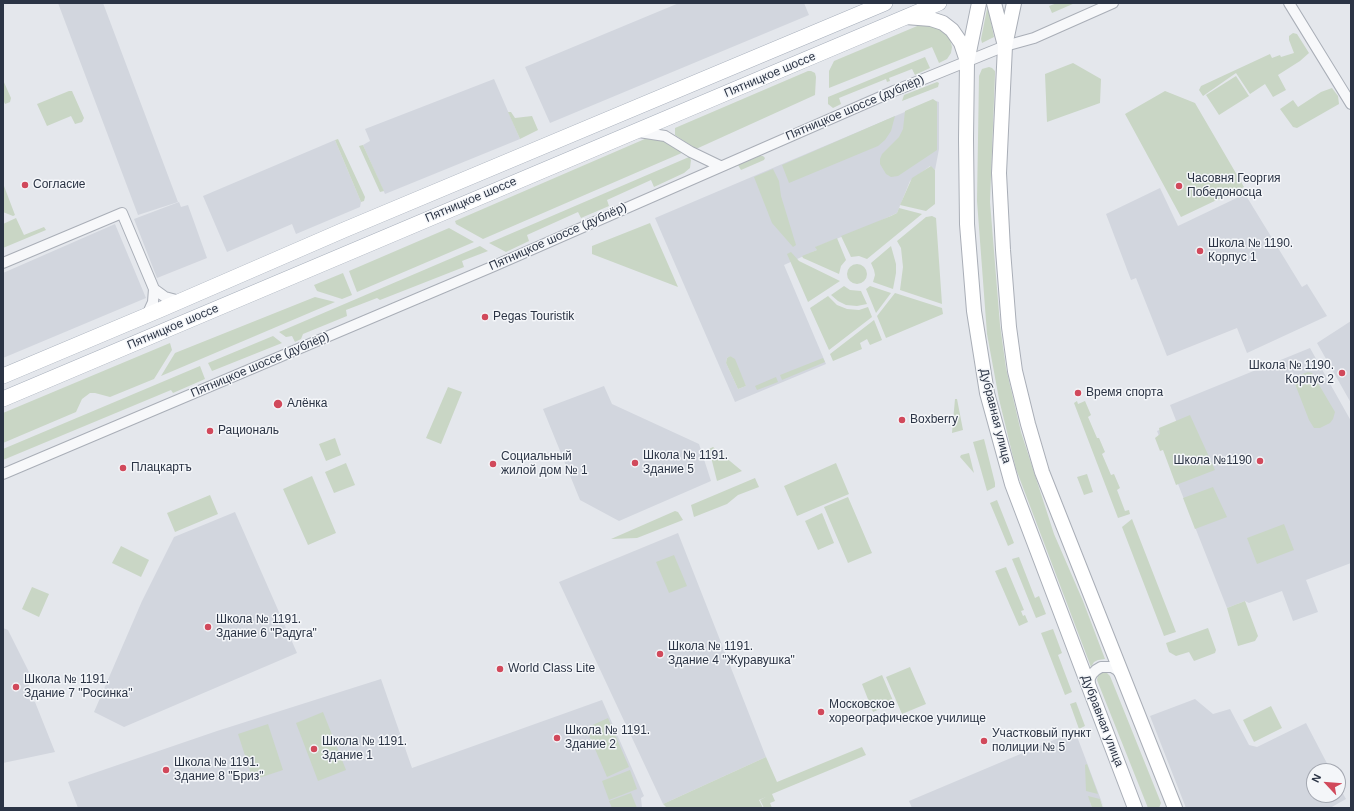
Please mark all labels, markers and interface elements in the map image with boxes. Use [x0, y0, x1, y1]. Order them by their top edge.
street label: Пятницкое шоссе [722, 49, 818, 101]
street label: Пятницкое шоссе (дублёр) [784, 72, 926, 144]
place label: Часовня Георгия Победоносца [1187, 172, 1281, 200]
street label: Пятницкое шоссе [423, 174, 519, 226]
place label: Согласие [33, 178, 86, 192]
marker: Согласие [20, 180, 30, 190]
marker: Часовня Георгия Победоносца [1174, 181, 1184, 191]
street label: Пятницкое шоссе (дублёр) [487, 200, 629, 274]
place label: Школа № 1190. Корпус 1 [1208, 237, 1293, 265]
marker: Школа № 1190. Корпус 1 [1195, 246, 1205, 256]
street label: Пятницкое шоссе [125, 301, 221, 353]
place label: Pegas Touristik [493, 310, 574, 324]
marker: Pegas Touristik [480, 312, 490, 322]
street label: Пятницкое шоссе (дублёр) [189, 329, 331, 401]
place label: Школа № 1190. Корпус 2 [1249, 359, 1334, 387]
street label: Дубравная улица [976, 367, 1014, 465]
marker: Школа № 1190. Корпус 2 [1337, 368, 1347, 378]
place label: Время спорта [1086, 386, 1163, 400]
marker: Время спорта [1073, 388, 1083, 398]
place label: Алёнка [287, 397, 327, 411]
marker: Алёнка [272, 398, 284, 410]
place label: Boxberry [910, 413, 958, 427]
marker: Boxberry [897, 415, 907, 425]
place label: Рациональ [218, 424, 279, 438]
marker: Рациональ [205, 426, 215, 436]
place label: Школа № 1191. Здание 5 [643, 449, 728, 477]
place label: Социальный жилой дом № 1 [501, 450, 588, 478]
place label: Школа №1190 [1174, 454, 1252, 468]
marker: Школа №1190 [1255, 456, 1265, 466]
marker: Школа № 1191. Здание 5 [630, 458, 640, 468]
marker: Социальный жилой дом № 1 [488, 459, 498, 469]
place label: Плацкартъ [131, 461, 192, 475]
marker: Плацкартъ [118, 463, 128, 473]
place label: Школа № 1191. Здание 6 "Радуга" [216, 613, 317, 641]
marker: Школа № 1191. Здание 6 "Радуга" [203, 622, 213, 632]
place label: Школа № 1191. Здание 4 "Журавушка" [668, 640, 795, 668]
marker: Школа № 1191. Здание 4 "Журавушка" [655, 649, 665, 659]
place label: World Class Lite [508, 662, 595, 676]
marker: World Class Lite [495, 664, 505, 674]
place label: Школа № 1191. Здание 7 "Росинка" [24, 673, 132, 701]
street label: Дубравная улица [1078, 673, 1126, 769]
marker: Школа № 1191. Здание 7 "Росинка" [11, 682, 21, 692]
place label: Московское хореографическое училище [829, 698, 986, 726]
marker: Московское хореографическое училище [816, 707, 826, 717]
place label: Школа № 1191. Здание 2 [565, 724, 650, 752]
place label: Участковый пункт полиции № 5 [992, 727, 1091, 755]
marker: Школа № 1191. Здание 2 [552, 733, 562, 743]
place label: Школа № 1191. Здание 1 [322, 735, 407, 763]
marker: Участковый пункт полиции № 5 [979, 736, 989, 746]
marker: Школа № 1191. Здание 1 [309, 744, 319, 754]
place label: Школа № 1191. Здание 8 "Бриз" [174, 756, 264, 784]
north arrow [1306, 763, 1346, 803]
marker: Школа № 1191. Здание 8 "Бриз" [161, 765, 171, 775]
text: N [1309, 772, 1323, 784]

